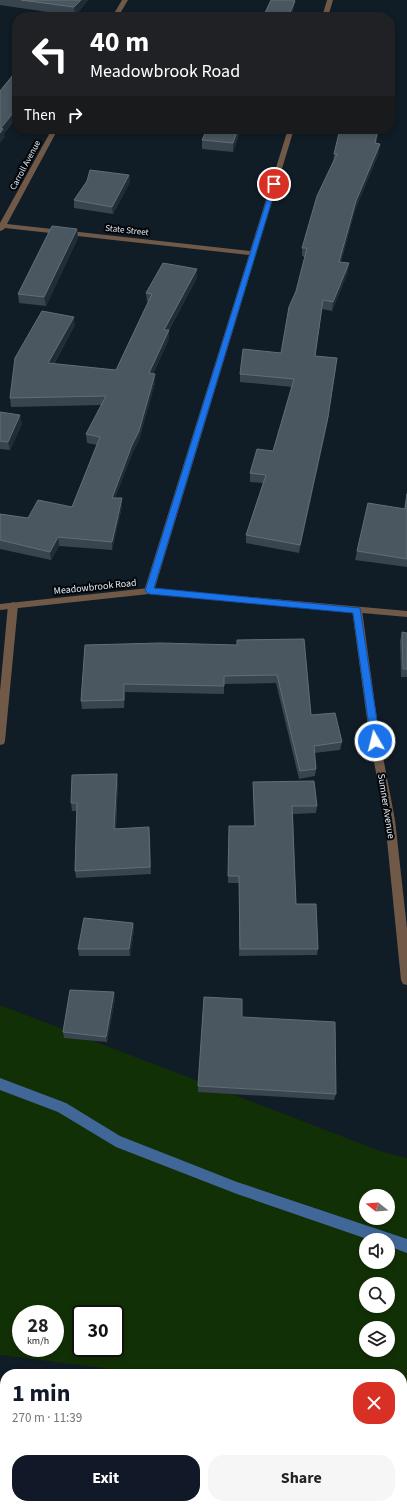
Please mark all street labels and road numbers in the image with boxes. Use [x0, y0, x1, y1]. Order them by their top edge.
street label: Carroll Avenue [7, 138, 44, 192]
street label: State Street [105, 222, 149, 239]
street label: Meadowbrook Road [53, 576, 137, 598]
street label: Sumner Avenue [374, 773, 398, 840]

